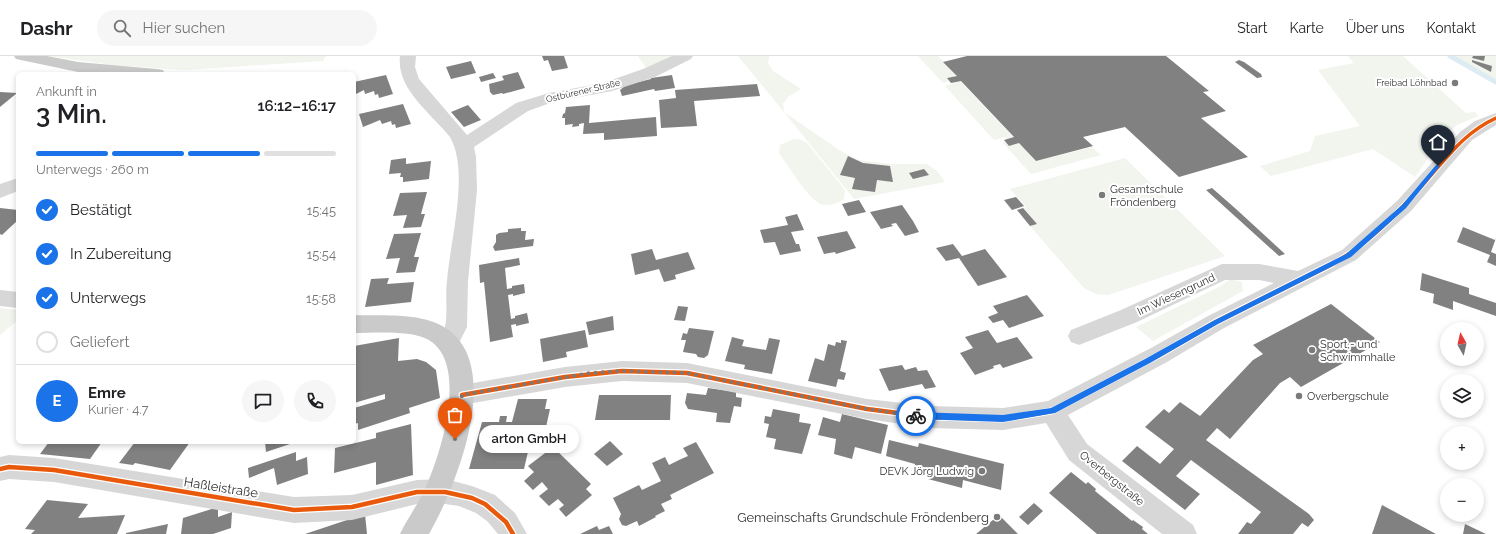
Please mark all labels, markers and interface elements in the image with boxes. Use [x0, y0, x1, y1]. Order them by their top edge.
search box [97, 10, 377, 46]
text: Dashr [20, 17, 73, 39]
icon: search [111, 17, 133, 39]
text: Hier suchen [143, 19, 225, 37]
text: Start [1237, 20, 1267, 36]
text: Karte [1289, 20, 1324, 36]
text: Über uns [1346, 20, 1405, 36]
text: Kontakt [1427, 20, 1476, 36]
street label: Ostbürener Straße [545, 77, 622, 104]
place label: Freibad Löhnbad [1376, 78, 1447, 88]
marker: Freibad Löhnbad [1450, 78, 1460, 88]
text: Ankunft in [36, 84, 97, 99]
text: 16:12–16:17 [258, 97, 336, 115]
text: 3 Min. [36, 99, 107, 129]
pin [1421, 125, 1455, 166]
icon: home [1427, 131, 1449, 153]
text: Unterwegs · 260 m [36, 162, 149, 177]
place label: Gesamtschule Fröndenberg [1110, 183, 1184, 209]
marker: Gesamtschule Fröndenberg [1097, 190, 1107, 200]
icon: check [36, 199, 58, 221]
text: Bestätigt [70, 201, 132, 219]
text: 15:45 [307, 203, 336, 218]
icon: check [36, 243, 58, 265]
text: In Zubereitung [70, 245, 172, 263]
text: 15:54 [307, 247, 336, 262]
street label: Im Wiesengrund [1135, 271, 1217, 318]
icon: check [36, 287, 58, 309]
text: Unterwegs [70, 289, 146, 307]
text: 15:58 [306, 291, 336, 306]
north arrow [1440, 322, 1484, 366]
map controls [1440, 322, 1484, 522]
text: Geliefert [70, 333, 129, 351]
place label: Sport,- und Schwimmhalle [1320, 338, 1396, 364]
marker: Sport,- und Schwimmhalle [1307, 345, 1317, 355]
button: layers [1440, 374, 1484, 418]
button: chat [242, 380, 284, 422]
button: phone [294, 380, 336, 422]
text: Emre [88, 384, 126, 402]
place label: Overbergschule [1307, 390, 1389, 403]
marker: Overbergschule [1294, 391, 1304, 401]
text: E [52, 392, 62, 410]
courier [896, 396, 936, 436]
pin [438, 398, 472, 439]
text: Kurier · 4.7 [88, 402, 148, 417]
icon: bag [444, 404, 466, 426]
icon: bike [905, 405, 927, 427]
callout: arton GmbH [479, 425, 579, 453]
button: + [1440, 426, 1484, 470]
text: arton GmbH [492, 431, 566, 446]
street label: Overbergstraße [1077, 448, 1147, 509]
place label: DEVK Jörg Ludwig [880, 465, 974, 478]
marker: DEVK Jörg Ludwig [977, 466, 987, 476]
street label: Haßleistraße [183, 474, 259, 501]
button: − [1440, 478, 1484, 522]
place label: Gemeinschafts Grundschule Fröndenberg [737, 510, 989, 525]
marker: Gemeinschafts Grundschule Fröndenberg [992, 512, 1002, 522]

